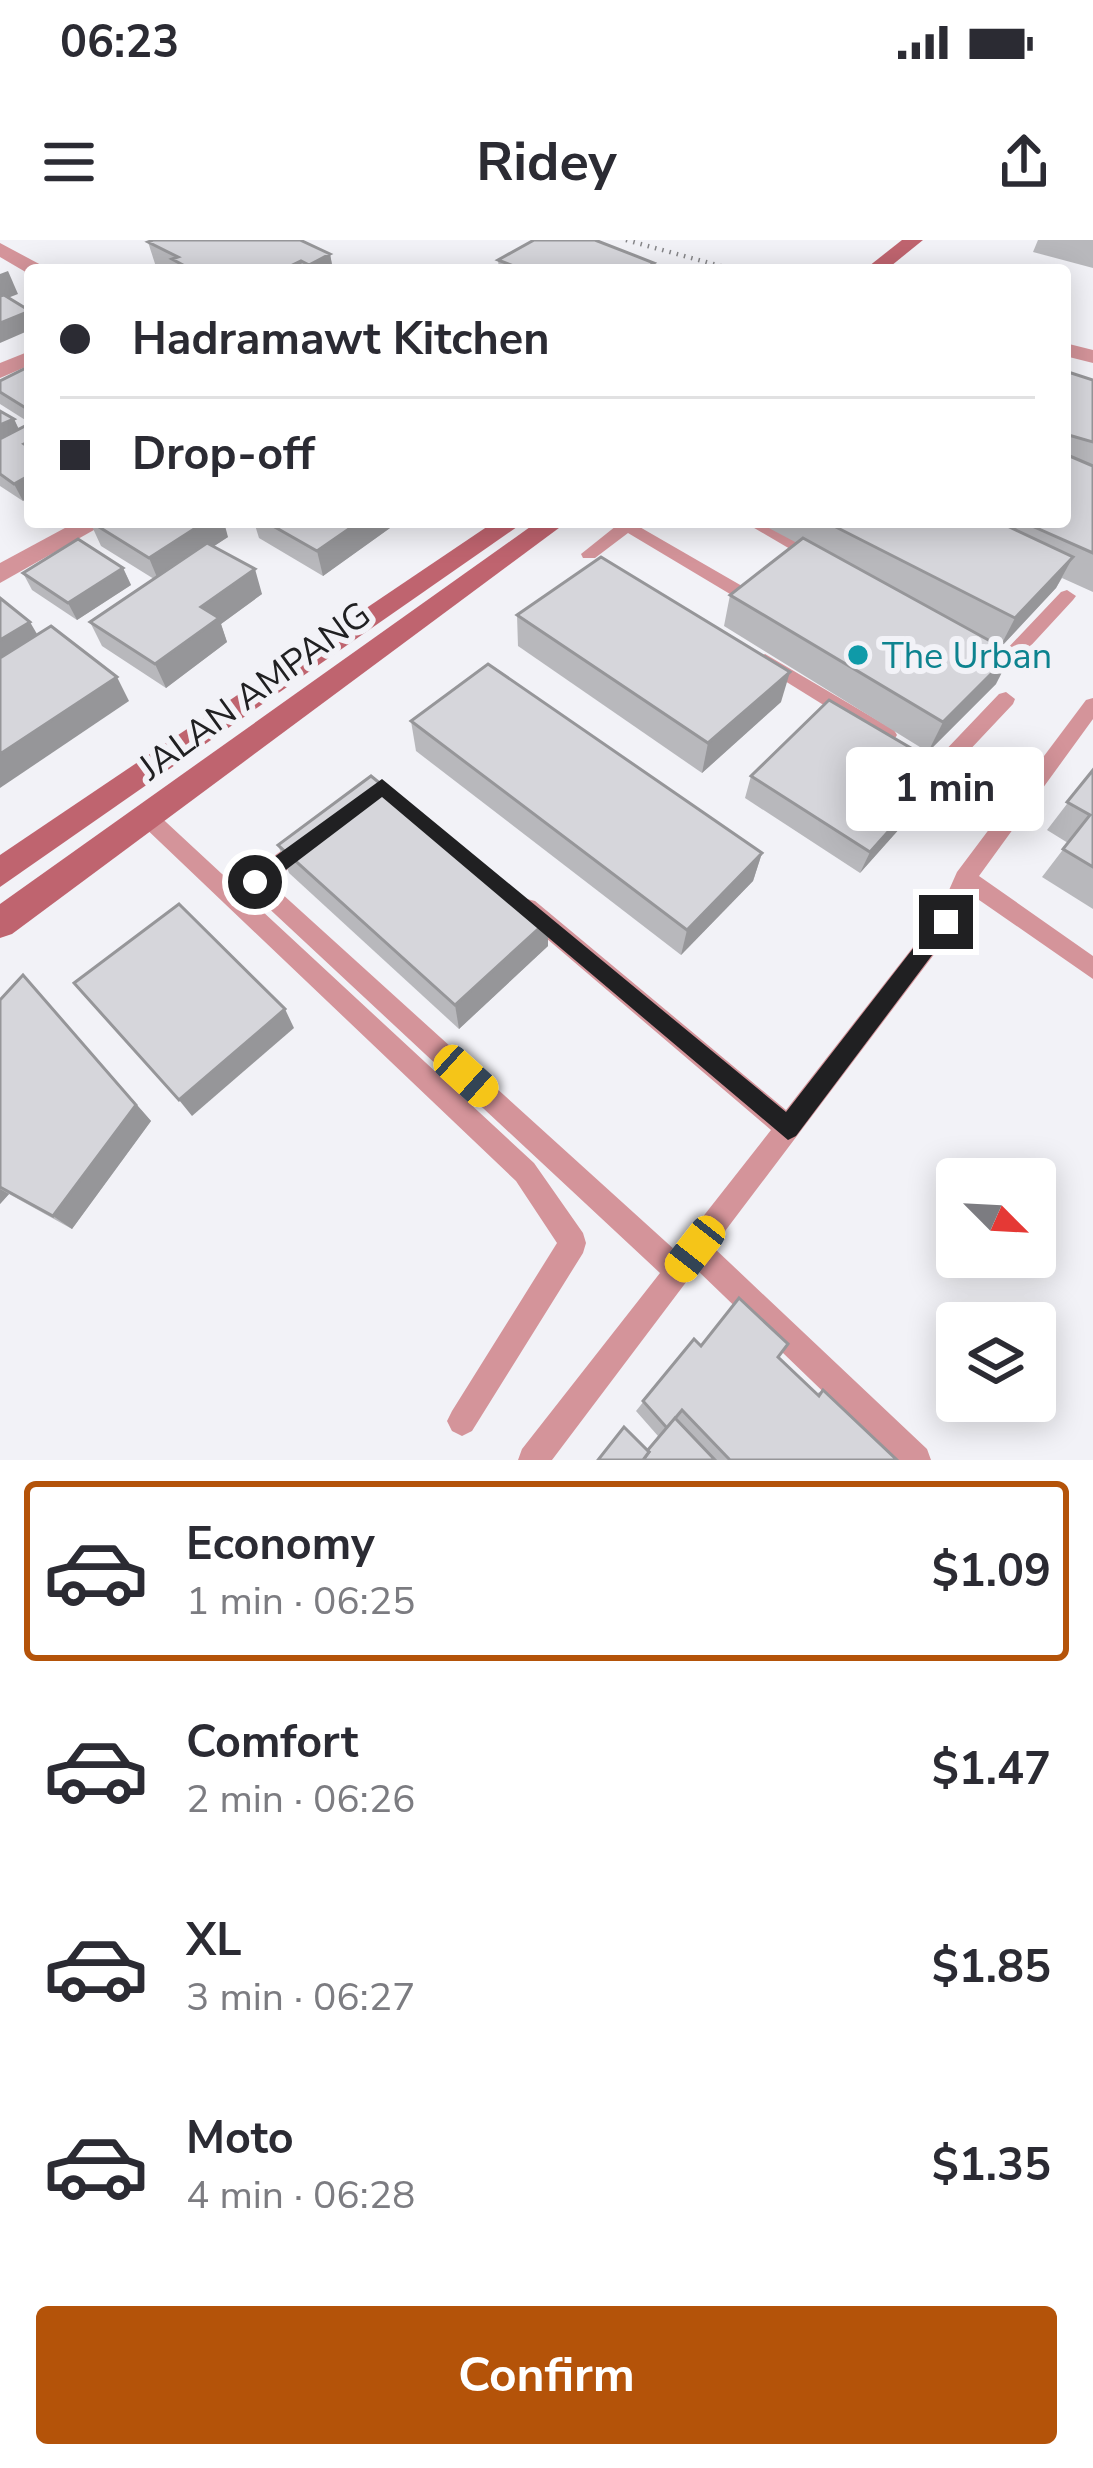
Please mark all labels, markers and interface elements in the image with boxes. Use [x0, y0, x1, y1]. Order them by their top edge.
text: 06:23 [60, 12, 179, 73]
text: Ridey [476, 125, 617, 199]
icon: menu [36, 129, 102, 195]
icon: share [991, 129, 1057, 195]
text: Hadramawt Kitchen [132, 309, 549, 370]
text: Drop-off [132, 424, 315, 485]
street label: JALAN AMPANG [128, 591, 381, 792]
place label: The Urban [882, 632, 1052, 681]
marker: The Urban [845, 642, 871, 668]
callout: 1 min [847, 748, 1045, 832]
text: 1 min [895, 762, 995, 815]
route start [228, 855, 282, 909]
route end [919, 895, 973, 949]
car [427, 1039, 505, 1113]
north arrow [936, 1158, 1056, 1278]
map controls [936, 1158, 1056, 1422]
car [659, 1210, 731, 1288]
button: layers [936, 1302, 1056, 1422]
text: Economy [186, 1514, 375, 1575]
icon: car [42, 1517, 150, 1625]
text: $1.09 [932, 1541, 1051, 1602]
text: 1 min · 06:25 [186, 1575, 415, 1628]
text: Comfort [186, 1712, 358, 1773]
icon: car [42, 1715, 150, 1823]
text: $1.47 [932, 1739, 1051, 1800]
text: 2 min · 06:26 [186, 1773, 415, 1826]
text: XL [186, 1910, 242, 1971]
icon: car [42, 1913, 150, 2021]
text: $1.85 [932, 1937, 1051, 1998]
text: 3 min · 06:27 [186, 1971, 415, 2024]
text: Moto [186, 2108, 294, 2169]
icon: car [42, 2111, 150, 2219]
text: $1.35 [932, 2135, 1051, 2196]
text: 4 min · 06:28 [186, 2169, 415, 2222]
button: Confirm [36, 2306, 1057, 2444]

